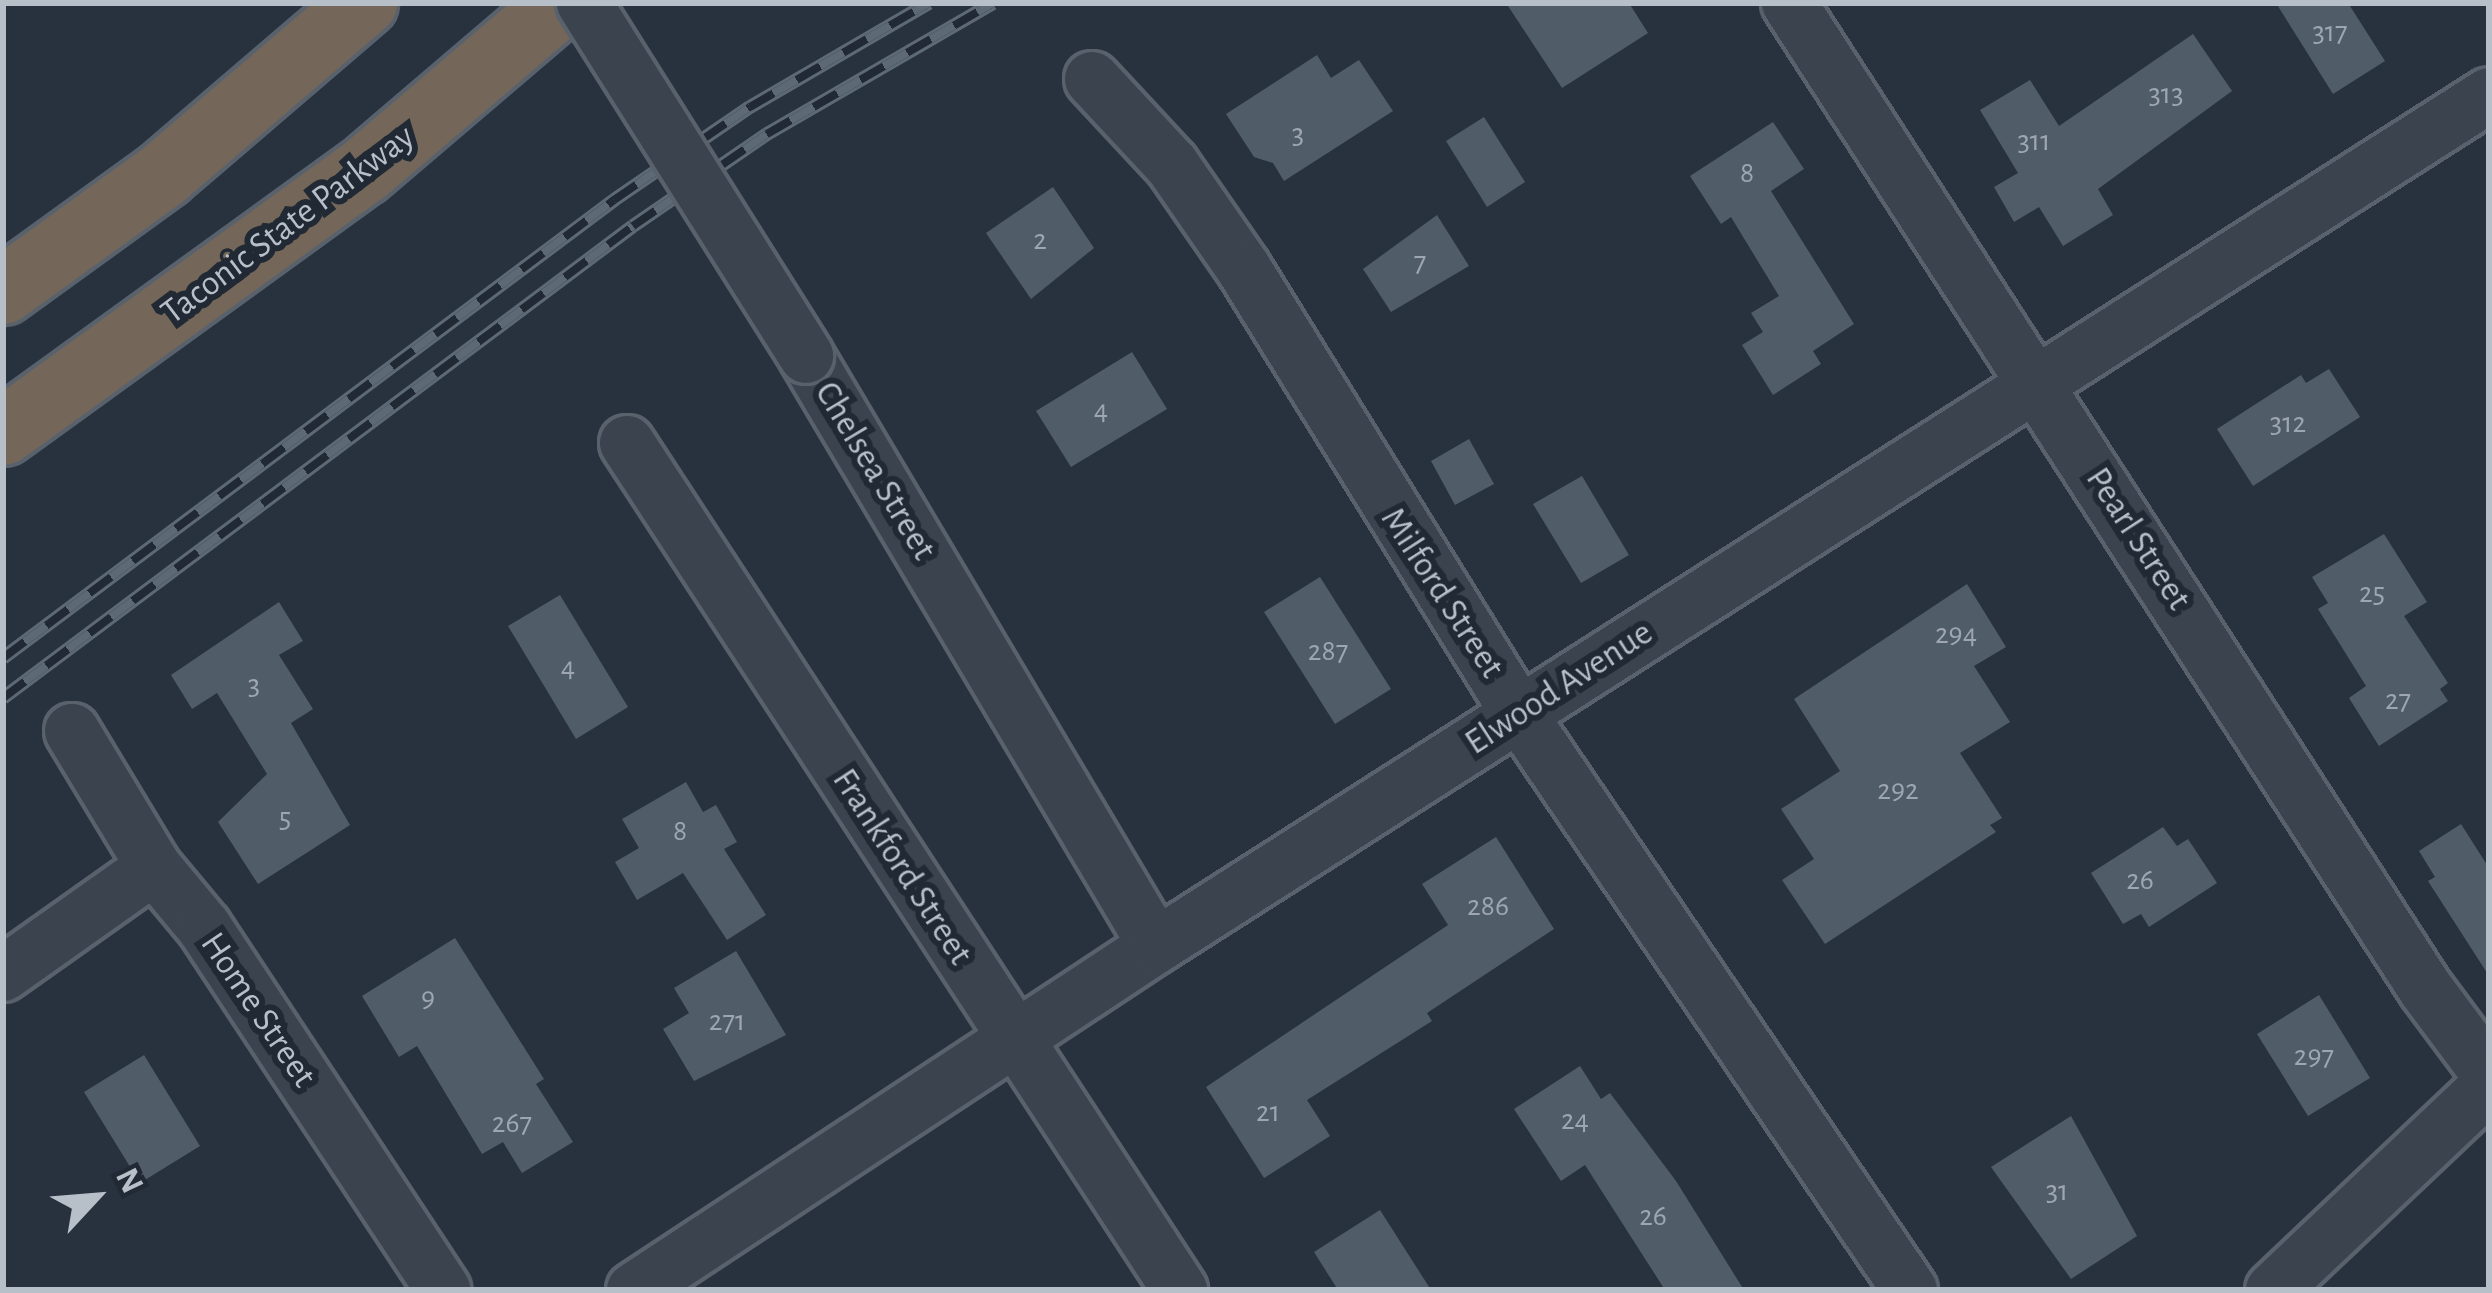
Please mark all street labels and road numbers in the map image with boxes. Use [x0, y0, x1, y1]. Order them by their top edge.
street label: Taconic State Parkway [153, 116, 423, 334]
street label: Chelsea Street [805, 374, 945, 568]
street label: Pearl Street [2076, 460, 2200, 618]
street label: Milford Street [1371, 500, 1513, 686]
street label: Elwood Avenue [1457, 611, 1661, 765]
street label: Frankford Street [823, 761, 981, 973]
street label: Home Street [191, 924, 325, 1096]

